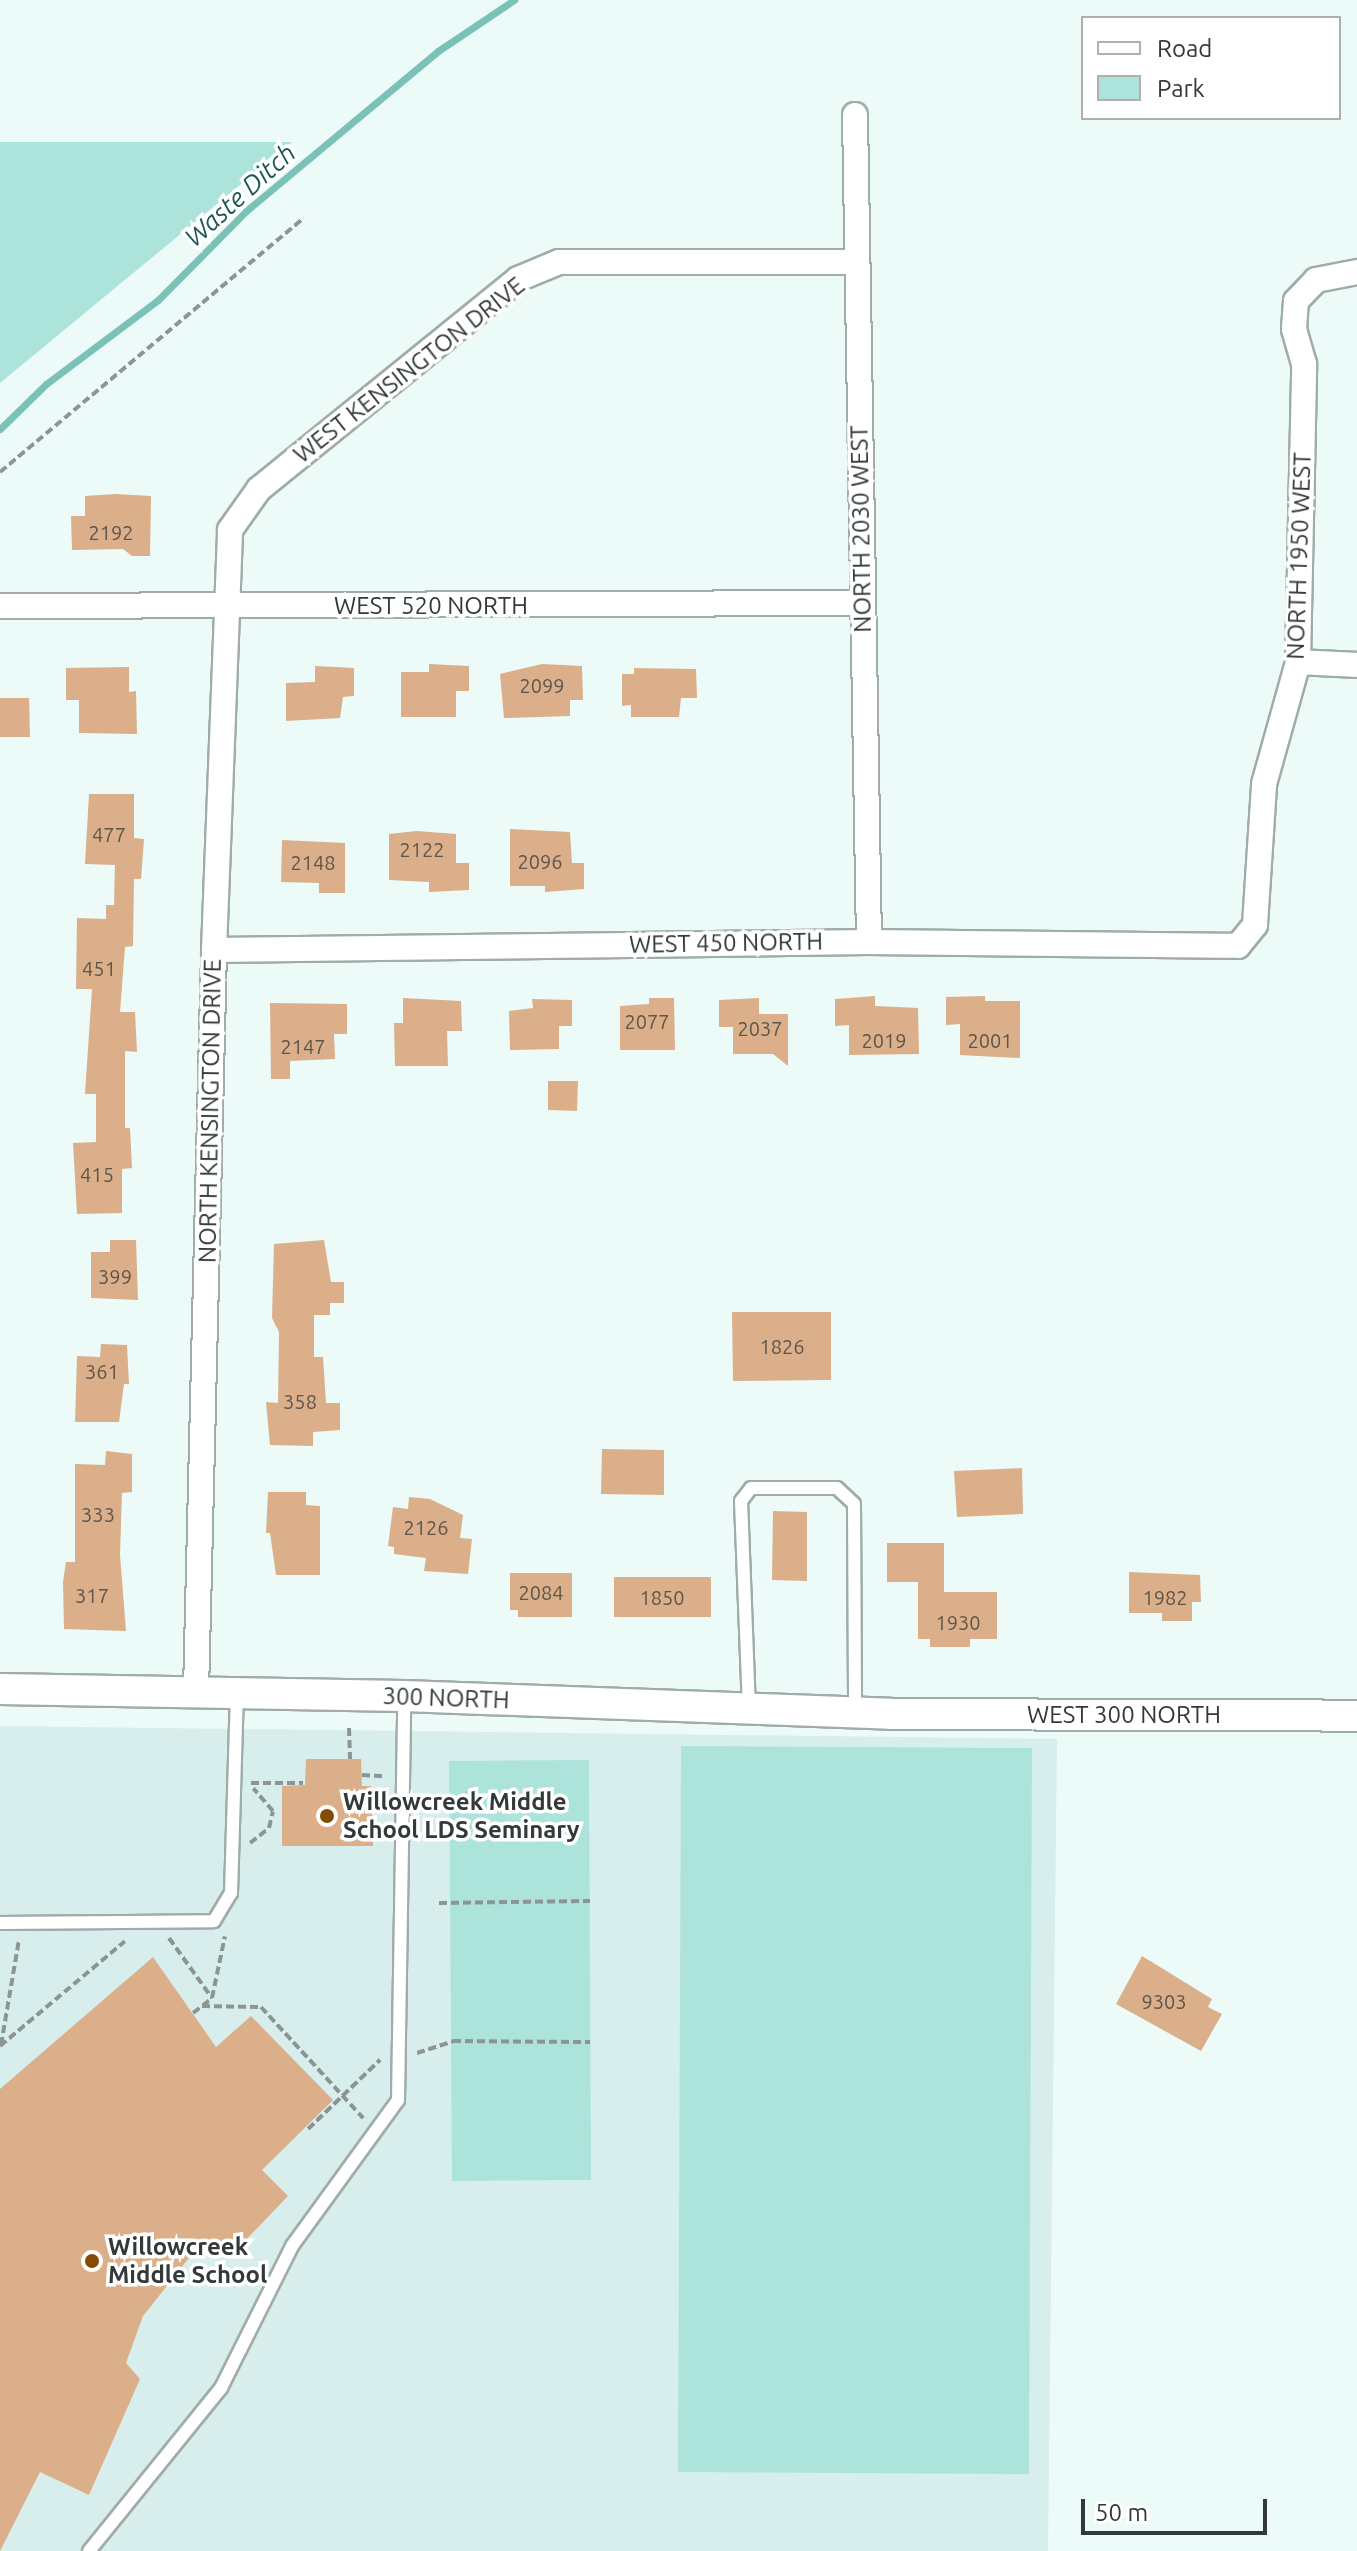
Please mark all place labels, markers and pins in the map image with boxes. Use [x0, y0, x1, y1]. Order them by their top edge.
place label: Willowcreek Middle School LDS Seminary [343, 1788, 580, 1844]
marker: Willowcreek Middle School LDS Seminary [318, 1807, 336, 1825]
place label: Willowcreek Middle School [108, 2233, 267, 2289]
marker: Willowcreek Middle School [83, 2252, 101, 2270]

